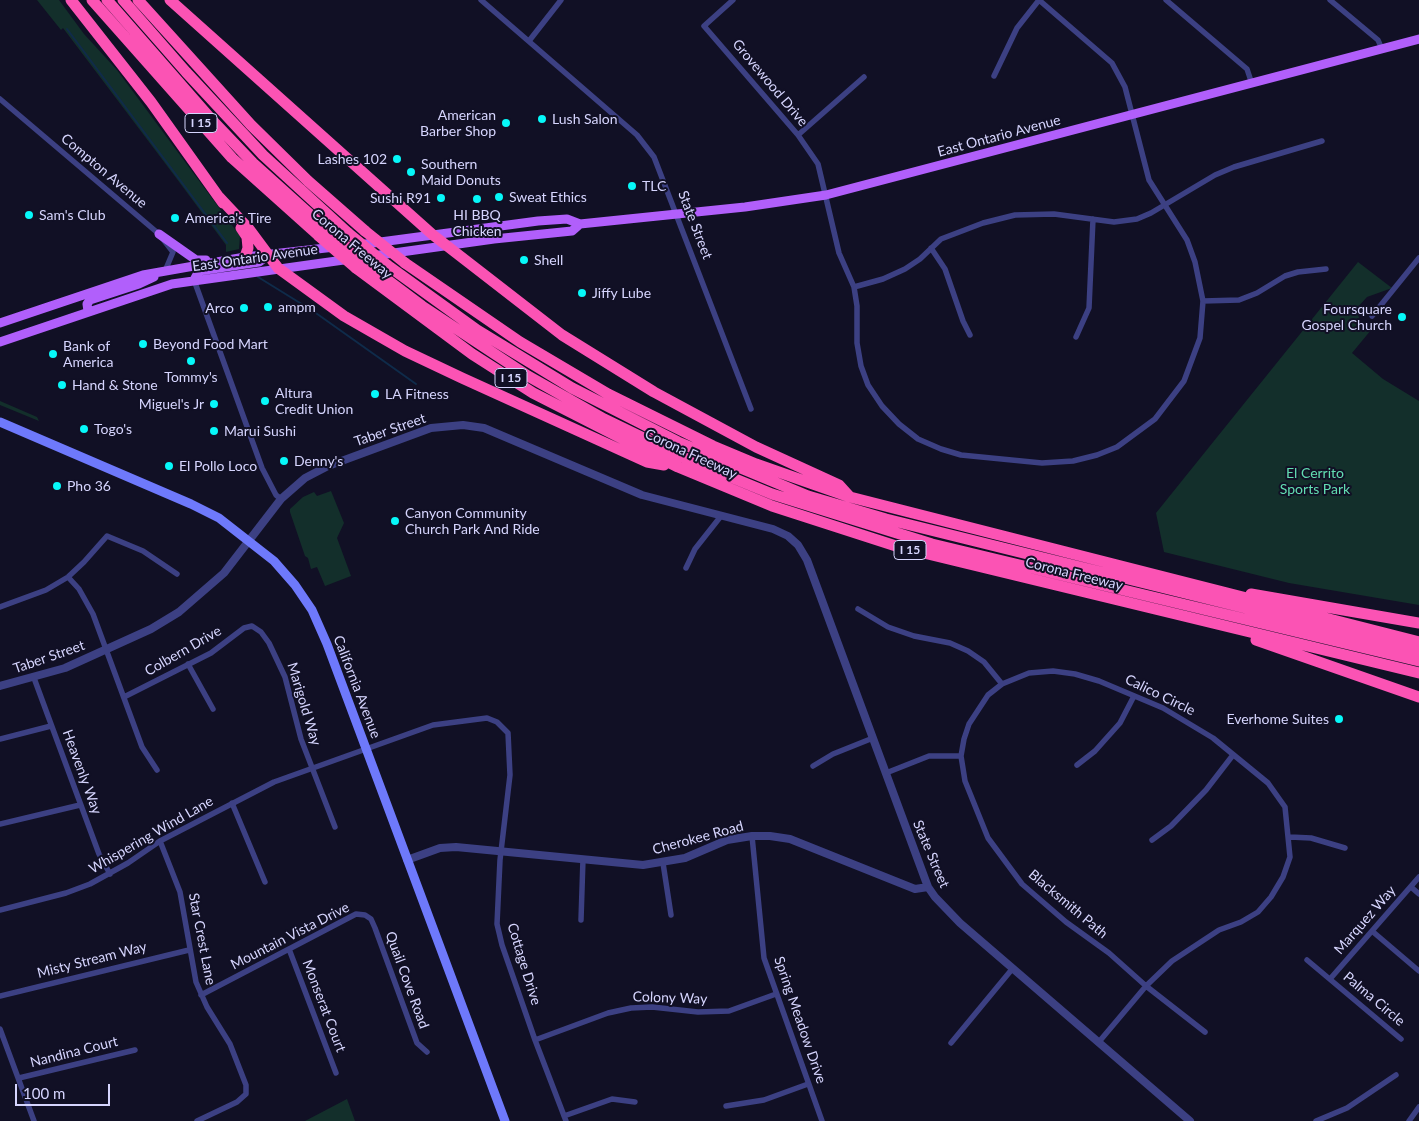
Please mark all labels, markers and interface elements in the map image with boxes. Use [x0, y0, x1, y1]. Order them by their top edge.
street label: Grovewood Drive [729, 36, 811, 130]
place label: American Barber Shop [420, 107, 496, 140]
place label: Lush Salon [552, 111, 618, 127]
street label: East Ontario Avenue [936, 111, 1062, 161]
marker: Lush Salon [536, 113, 548, 125]
road number: I 15 [185, 114, 217, 132]
marker: American Barber Shop [500, 117, 512, 129]
street label: Compton Avenue [58, 130, 150, 212]
place label: Lashes 102 [318, 151, 387, 167]
marker: Lashes 102 [391, 153, 403, 165]
place label: Southern Maid Donuts [421, 156, 501, 188]
marker: Southern Maid Donuts [405, 166, 417, 178]
place label: TLC [642, 178, 666, 194]
marker: TLC [626, 180, 638, 192]
street label: State Street [674, 188, 716, 262]
place label: Sweat Ethics [509, 189, 587, 205]
place label: Sushi R91 [370, 190, 431, 206]
marker: Sweat Ethics [493, 191, 505, 203]
marker: Sushi R91 [435, 192, 447, 204]
marker: HI BBQ Chicken [471, 193, 483, 205]
street label: Corona Freeway [308, 205, 396, 283]
place label: Sam's Club [39, 207, 106, 223]
place label: HI BBQ Chicken [452, 207, 502, 240]
marker: Sam's Club [23, 209, 35, 221]
place label: America's Tire [185, 210, 271, 226]
marker: America's Tire [169, 212, 181, 224]
street label: East Ontario Avenue [191, 241, 319, 275]
place label: Shell [534, 252, 563, 268]
marker: Shell [518, 254, 530, 266]
place label: Jiffy Lube [592, 285, 651, 301]
marker: Jiffy Lube [576, 287, 588, 299]
place label: ampm [278, 299, 316, 315]
place label: Arco [205, 300, 234, 316]
marker: ampm [262, 301, 274, 313]
place label: Foursquare Gospel Church [1301, 301, 1392, 334]
marker: Arco [238, 302, 250, 314]
marker: Foursquare Gospel Church [1396, 311, 1408, 323]
place label: Beyond Food Mart [153, 336, 268, 352]
place label: Bank of America [63, 338, 113, 371]
marker: Beyond Food Mart [137, 338, 149, 350]
marker: Bank of America [47, 348, 59, 360]
marker: Tommy's [185, 355, 197, 367]
road number: I 15 [495, 368, 527, 388]
place label: Tommy's [164, 369, 218, 385]
place label: Hand & Stone [72, 377, 158, 393]
marker: Hand & Stone [56, 379, 68, 391]
place label: Altura Credit Union [275, 385, 353, 418]
place label: LA Fitness [385, 386, 449, 402]
marker: LA Fitness [369, 388, 381, 400]
marker: Altura Credit Union [259, 395, 271, 407]
place label: Miguel's Jr [139, 396, 204, 412]
marker: Miguel's Jr [208, 398, 220, 410]
street label: Taber Street [352, 410, 428, 450]
place label: Togo's [94, 421, 132, 437]
marker: Togo's [78, 423, 90, 435]
place label: Marui Sushi [224, 423, 296, 439]
marker: Marui Sushi [208, 425, 220, 437]
street label: Corona Freeway [642, 425, 740, 483]
place label: Denny's [294, 453, 343, 469]
marker: Denny's [278, 455, 290, 467]
place label: El Pollo Loco [179, 458, 257, 474]
marker: El Pollo Loco [163, 460, 175, 472]
park label: El Cerrito Sports Park [1280, 465, 1350, 498]
place label: Pho 36 [67, 478, 111, 494]
marker: Pho 36 [51, 480, 63, 492]
place label: Canyon Community Church Park And Ride [405, 505, 540, 538]
marker: Canyon Community Church Park And Ride [389, 515, 401, 527]
road number: I 15 [894, 540, 926, 560]
street label: Corona Freeway [1023, 554, 1125, 594]
street label: Colbern Drive [142, 622, 224, 680]
street label: California Avenue [330, 633, 384, 741]
street label: Taber Street [11, 637, 87, 677]
street label: Marigold Way [283, 661, 325, 747]
street label: Calico Circle [1122, 671, 1198, 719]
place label: Everhome Suites [1226, 711, 1329, 727]
marker: Everhome Suites [1333, 713, 1345, 725]
street label: Heavenly Way [59, 727, 105, 817]
street label: Whispering Wind Lane [86, 793, 216, 877]
street label: Cherokee Road [651, 818, 745, 858]
street label: State Street [909, 818, 953, 890]
street label: Blacksmith Path [1025, 866, 1111, 942]
street label: Marquez Way [1331, 882, 1399, 958]
street label: Star Crest Lane [185, 892, 219, 986]
street label: Mountain Vista Drive [228, 899, 352, 973]
street label: Cottage Drive [504, 921, 544, 1007]
street label: Quail Cove Road [382, 929, 432, 1031]
street label: Misty Stream Way [35, 938, 149, 982]
street label: Spring Meadow Drive [770, 954, 830, 1086]
street label: Monserat Court [299, 957, 349, 1055]
street label: Palma Circle [1340, 968, 1408, 1030]
street label: Colony Way [632, 988, 708, 1008]
street label: Nandina Court [28, 1033, 120, 1071]
scale bar [18, 1074, 112, 1106]
text: 100 m [23, 1084, 65, 1102]

